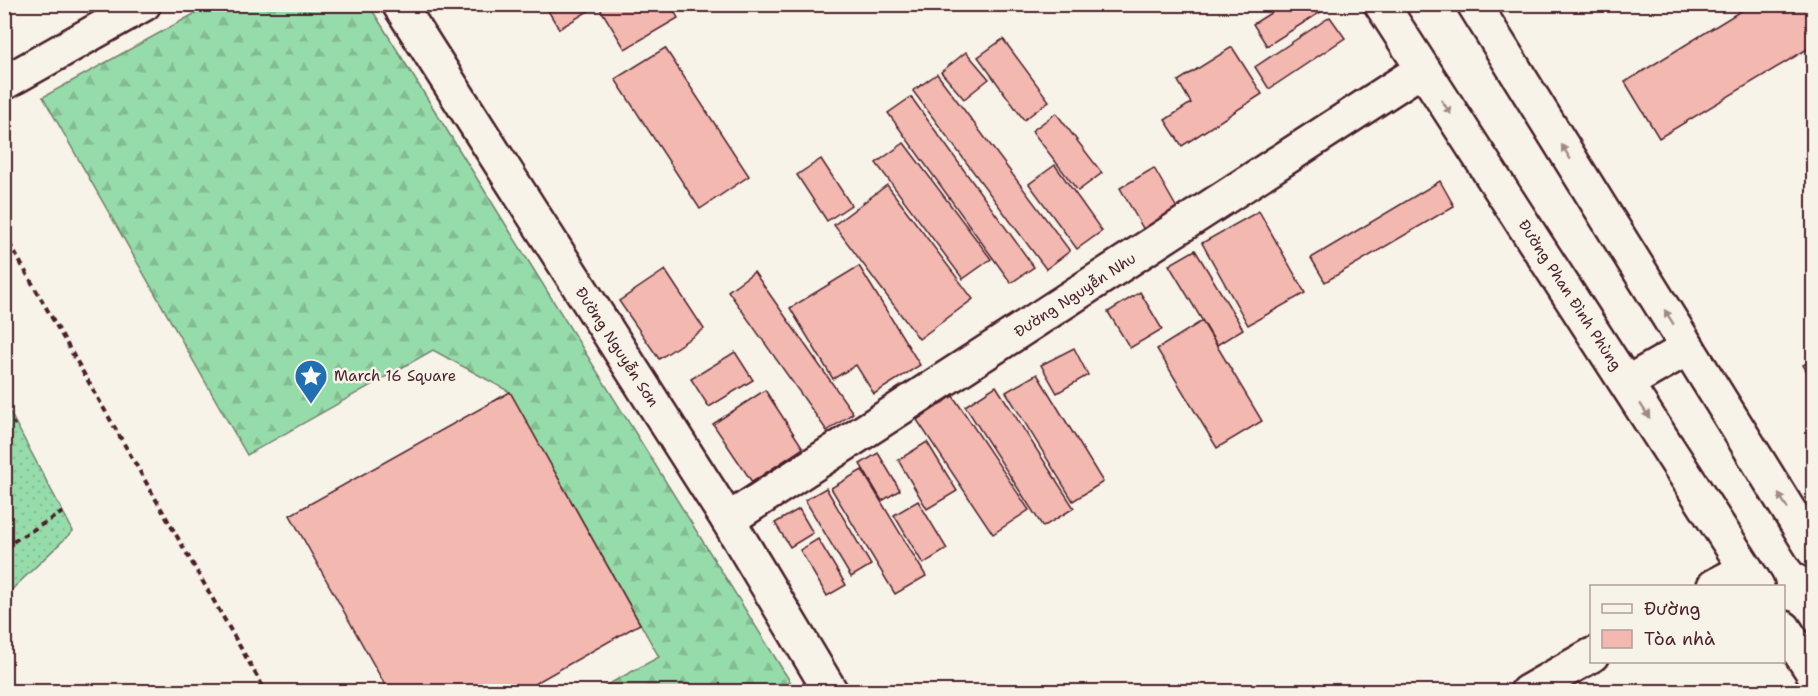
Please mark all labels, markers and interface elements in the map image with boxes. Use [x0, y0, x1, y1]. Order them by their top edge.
one-way arrow [1440, 99, 1451, 115]
one-way arrow [1560, 144, 1571, 160]
street label: Đường Phan Đình Phùng [1514, 216, 1626, 374]
street label: Đường Nguyễn Nhu [1010, 248, 1140, 342]
street label: Đường Nguyễn Sơn [571, 283, 663, 411]
one-way arrow [1663, 309, 1674, 326]
place icon: March 16 Square [293, 358, 329, 405]
place label: March 16 Square [334, 366, 456, 386]
one-way arrow [1639, 403, 1650, 419]
one-way arrow [1777, 493, 1788, 509]
legend [1590, 585, 1785, 663]
text: Đường [1644, 597, 1701, 621]
text: Tòa nhà [1644, 627, 1715, 651]

